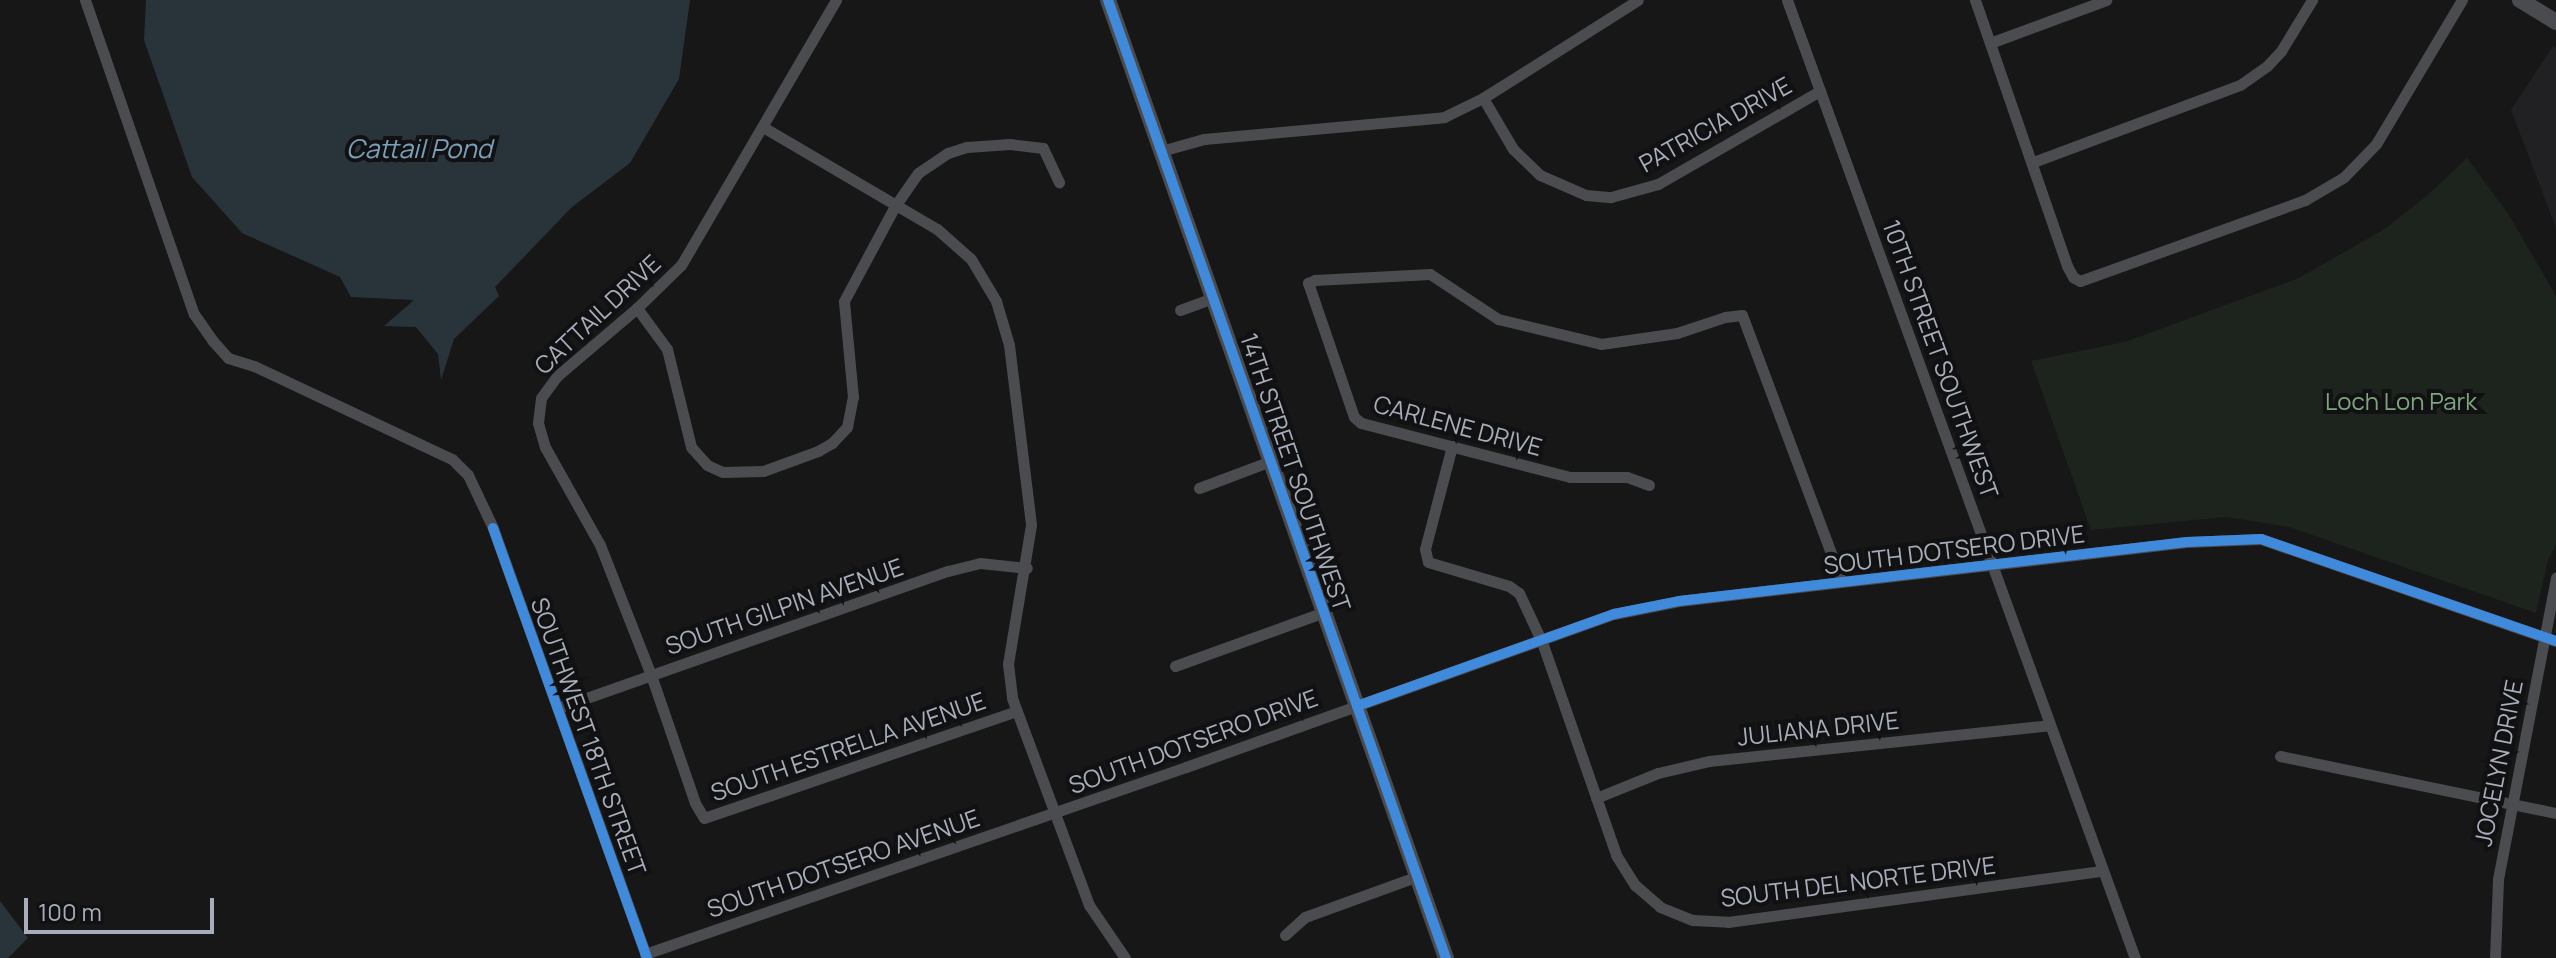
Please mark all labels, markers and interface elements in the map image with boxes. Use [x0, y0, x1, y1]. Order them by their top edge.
street label: PATRICIA DRIVE [1634, 70, 1796, 178]
water label: Cattail Pond [346, 133, 492, 165]
street label: 10TH STREET SOUTHWEST [1877, 216, 2005, 502]
street label: CATTAIL DRIVE [528, 248, 666, 380]
street label: 14TH STREET SOUTHWEST [1235, 329, 1357, 615]
park label: Loch Lon Park [2325, 387, 2477, 415]
street label: CARLENE DRIVE [1371, 389, 1545, 461]
street label: SOUTH DOTSERO DRIVE [1822, 519, 2086, 579]
street label: SOUTH GILPIN AVENUE [661, 552, 907, 660]
street label: SOUTHWEST 18TH STREET [525, 593, 653, 879]
street label: JOCELYN DRIVE [2468, 677, 2528, 849]
street label: SOUTH DOTSERO DRIVE [1065, 683, 1321, 799]
street label: SOUTH ESTRELLA AVENUE [707, 685, 989, 807]
street label: JULIANA DRIVE [1736, 705, 1900, 751]
street label: SOUTH DOTSERO AVENUE [703, 803, 983, 923]
street label: SOUTH DEL NORTE DRIVE [1718, 850, 1998, 912]
scale bar [28, 882, 218, 932]
text: 100 m [38, 895, 102, 928]

